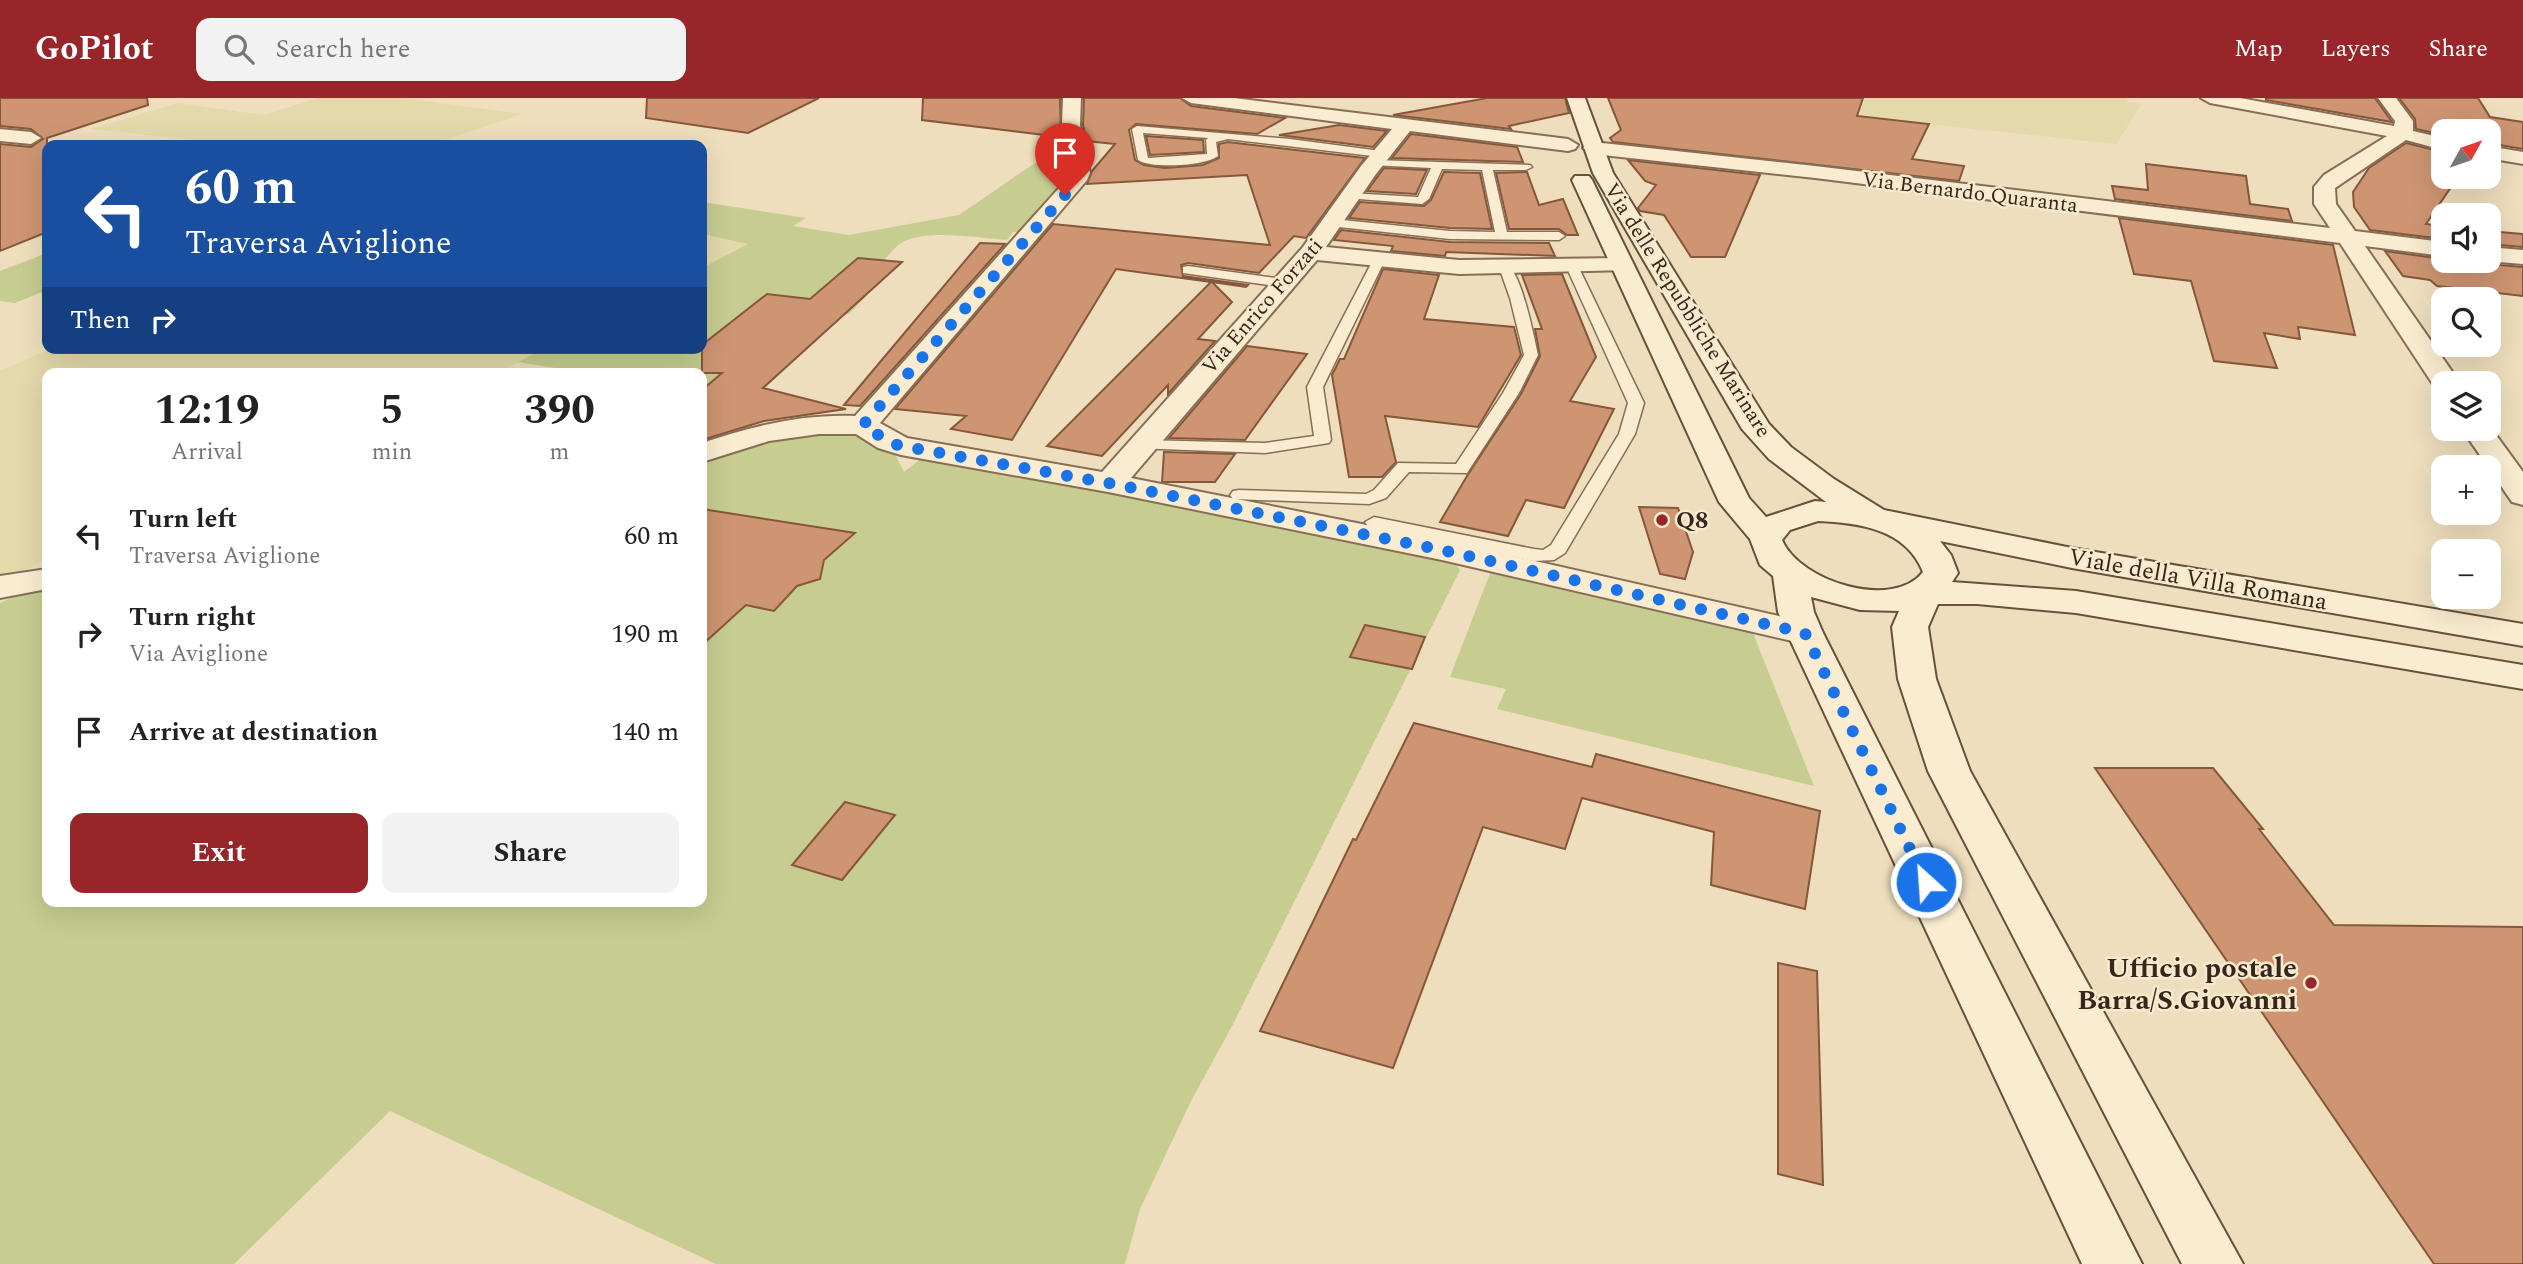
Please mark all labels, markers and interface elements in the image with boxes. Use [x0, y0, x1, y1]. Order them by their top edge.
search box [196, 18, 686, 81]
text: GoPilot [35, 24, 154, 74]
text: Search here [276, 29, 410, 69]
icon: search [220, 30, 258, 68]
text: Map [2234, 31, 2283, 67]
text: Layers [2321, 31, 2391, 67]
text: Share [2429, 31, 2488, 67]
north arrow [2431, 119, 2501, 189]
map controls [2431, 119, 2501, 609]
pin [1035, 123, 1095, 195]
icon: arrive [1046, 134, 1084, 172]
text: 60 m [185, 151, 296, 226]
street label: Via Bernardo Quaranta [1860, 164, 2080, 222]
icon: left [70, 168, 161, 259]
street label: Via delle Repubbliche Marinare [1595, 177, 1779, 444]
button: sound [2431, 203, 2501, 273]
text: Traversa Aviglione [185, 219, 451, 268]
street label: Via Enrico Forzati [1194, 231, 1331, 382]
button: search [2431, 287, 2501, 357]
text: Then [70, 300, 130, 340]
icon: right [144, 301, 182, 339]
button: layers [2431, 371, 2501, 441]
text: 12:19 [154, 379, 260, 442]
text: 5 [380, 379, 404, 442]
text: 390 [524, 379, 595, 442]
text: Arrival [171, 435, 243, 470]
text: min [372, 435, 412, 470]
text: m [550, 435, 569, 470]
button: + [2431, 455, 2501, 525]
text: Turn left [129, 499, 237, 539]
place label: Q8 [1676, 503, 1708, 539]
marker: Q8 [1654, 512, 1670, 528]
text: 60 m [624, 516, 679, 556]
icon: left [70, 517, 108, 555]
text: Traversa Aviglione [129, 539, 320, 574]
street label: Viale della Villa Romana [2066, 539, 2330, 621]
button: − [2431, 539, 2501, 609]
text: Turn right [129, 597, 256, 637]
text: 190 m [611, 614, 679, 654]
icon: right [70, 615, 108, 653]
text: Via Aviglione [129, 637, 268, 672]
text: Arrive at destination [129, 712, 378, 752]
text: 140 m [611, 712, 679, 752]
icon: arrive [70, 713, 108, 751]
button: Exit [70, 813, 368, 893]
button: Share [382, 813, 679, 893]
position arrow [1889, 845, 1963, 919]
place label: Ufficio postale Barra/S.Giovanni [2077, 947, 2297, 1022]
marker: Ufficio postale Barra/S.Giovanni [2303, 975, 2319, 991]

